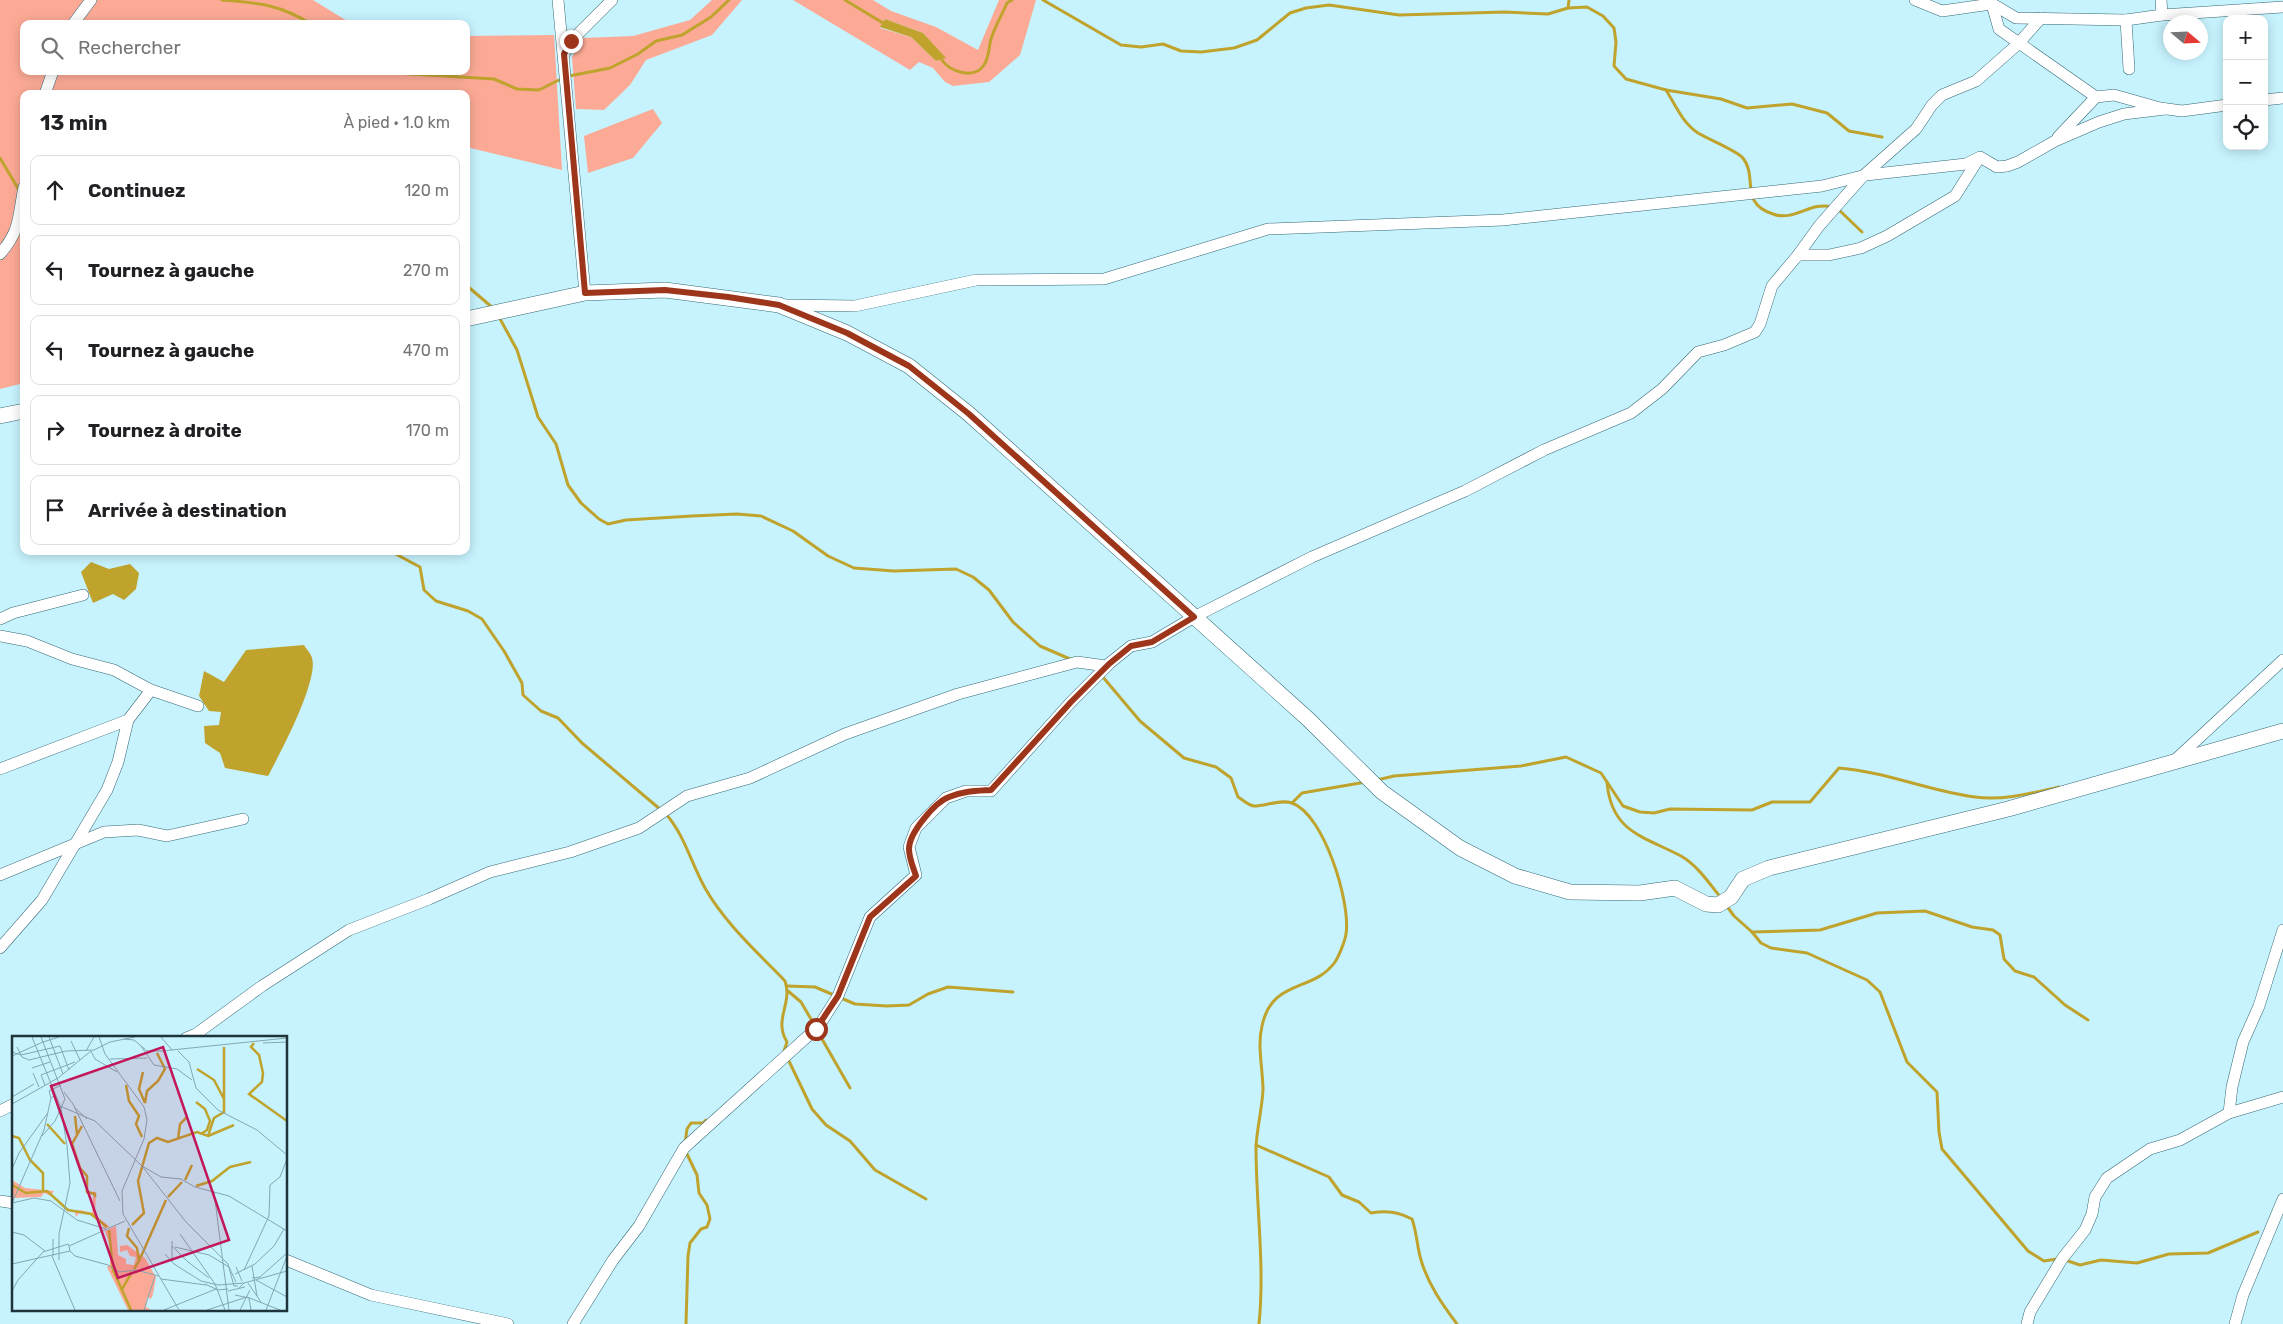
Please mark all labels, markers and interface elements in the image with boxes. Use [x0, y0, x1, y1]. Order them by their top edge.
north arrow [2163, 15, 2208, 60]
map controls [2223, 15, 2268, 150]
button: + [2223, 15, 2268, 60]
search box [20, 20, 470, 75]
route end [560, 30, 583, 53]
icon: search [38, 34, 66, 62]
text: Rechercher [78, 36, 181, 59]
button: − [2223, 60, 2268, 105]
button: locate [2223, 105, 2268, 150]
text: 13 min [40, 110, 108, 135]
text: À pied · 1.0 km [344, 113, 450, 132]
icon: ahead [41, 176, 69, 204]
text: Continuez [88, 179, 186, 202]
text: 120 m [404, 181, 449, 200]
icon: left [41, 256, 69, 284]
text: Tournez à gauche [88, 259, 254, 282]
text: 270 m [403, 261, 449, 280]
icon: left [41, 336, 69, 364]
text: Tournez à gauche [88, 339, 254, 362]
text: 470 m [403, 341, 449, 360]
icon: right [41, 416, 69, 444]
text: Tournez à droite [88, 419, 242, 442]
text: 170 m [406, 421, 449, 440]
icon: arrive [41, 496, 69, 524]
text: Arrivée à destination [88, 499, 287, 522]
route start [805, 1018, 828, 1041]
inset map [12, 1036, 288, 1312]

